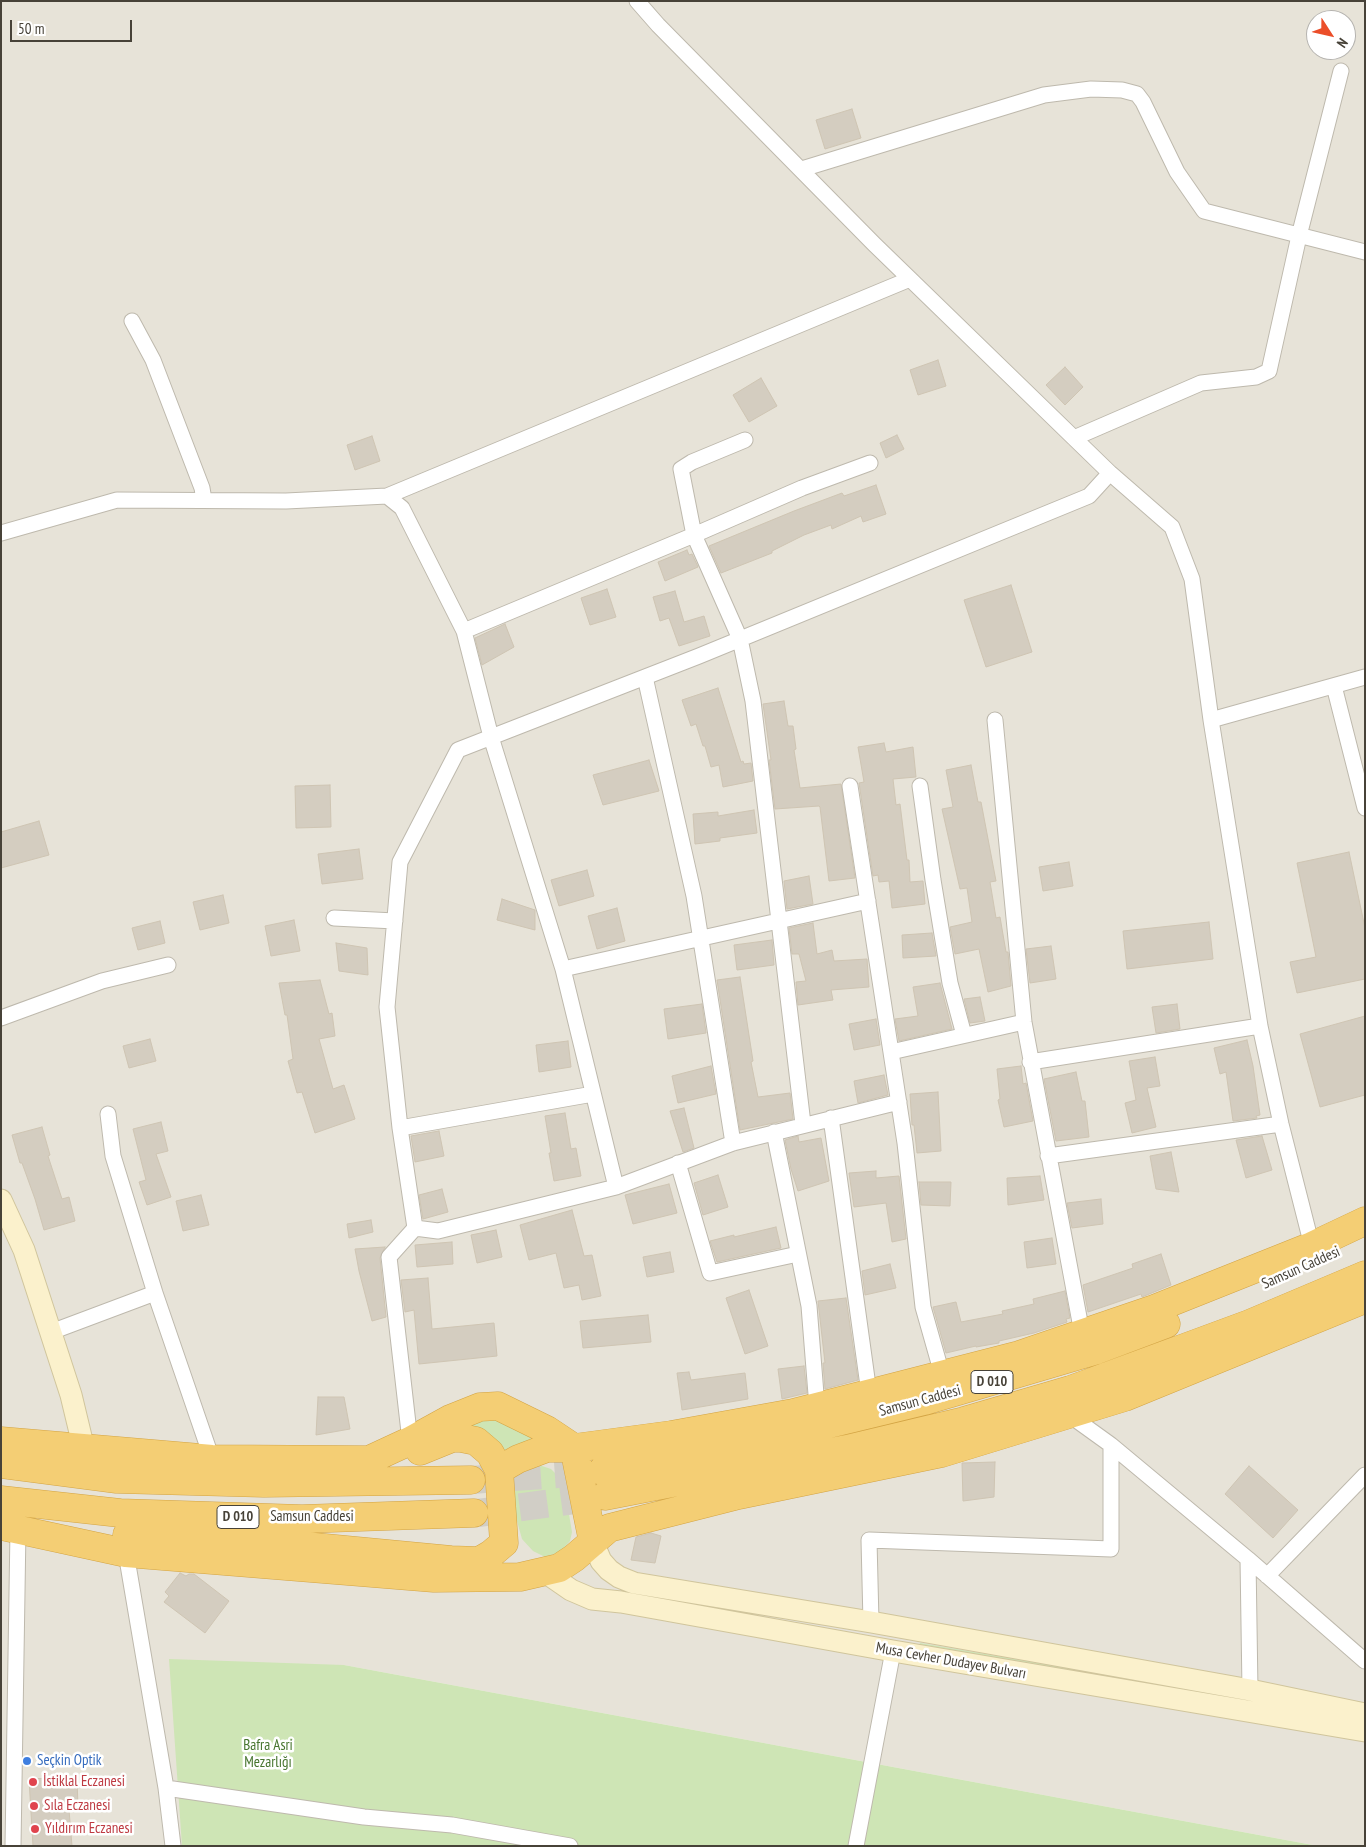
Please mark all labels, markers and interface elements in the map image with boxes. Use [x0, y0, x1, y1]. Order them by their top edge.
scale bar [12, 10, 135, 42]
north arrow [1306, 10, 1356, 60]
text: 50 m [18, 19, 44, 38]
text: N [1333, 35, 1352, 51]
street label: Samsun Caddesi [1259, 1243, 1343, 1293]
road number: D 010 [971, 1370, 1013, 1394]
street label: Samsun Caddesi [877, 1381, 963, 1421]
road number: D 010 [217, 1505, 259, 1528]
street label: Samsun Caddesi [270, 1508, 354, 1526]
street label: Musa Cevher Dudayev Bulvarı [874, 1639, 1028, 1683]
park label: Bafra Asri Mezarlığı [243, 1737, 293, 1772]
place label: Seçkin Optik [37, 1752, 102, 1770]
marker: Seçkin Optik [21, 1755, 33, 1767]
place label: İstiklal Eczanesi [43, 1773, 125, 1791]
marker: İstiklal Eczanesi [27, 1776, 39, 1788]
place label: Sıla Eczanesi [44, 1797, 110, 1815]
marker: Sıla Eczanesi [28, 1800, 40, 1812]
place label: Yıldırım Eczanesi [45, 1820, 133, 1838]
marker: Yıldırım Eczanesi [29, 1823, 41, 1835]

